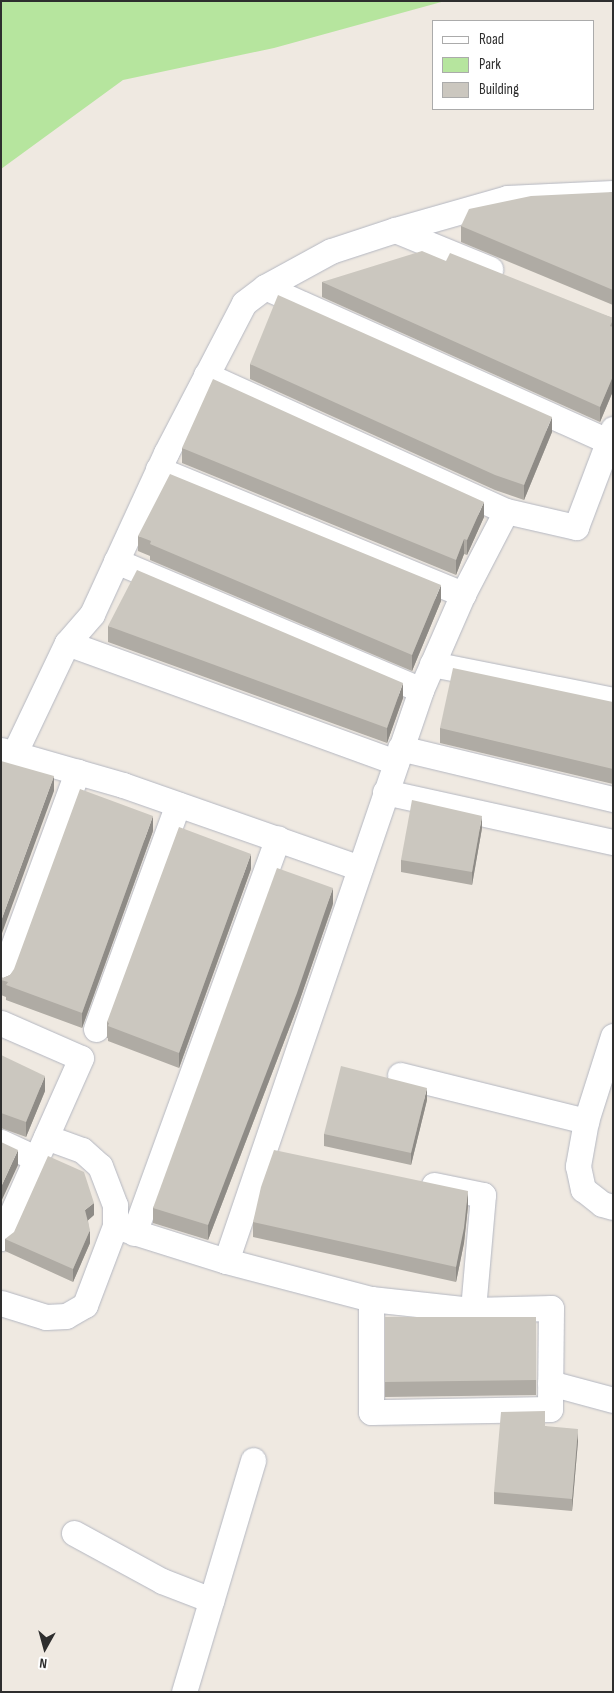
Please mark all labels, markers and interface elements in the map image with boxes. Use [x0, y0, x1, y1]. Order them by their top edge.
legend [432, 20, 594, 110]
text: Road [479, 30, 504, 49]
text: Park [479, 55, 501, 74]
text: Building [479, 80, 519, 99]
north arrow [20, 1623, 70, 1673]
text: N [38, 1654, 48, 1672]

